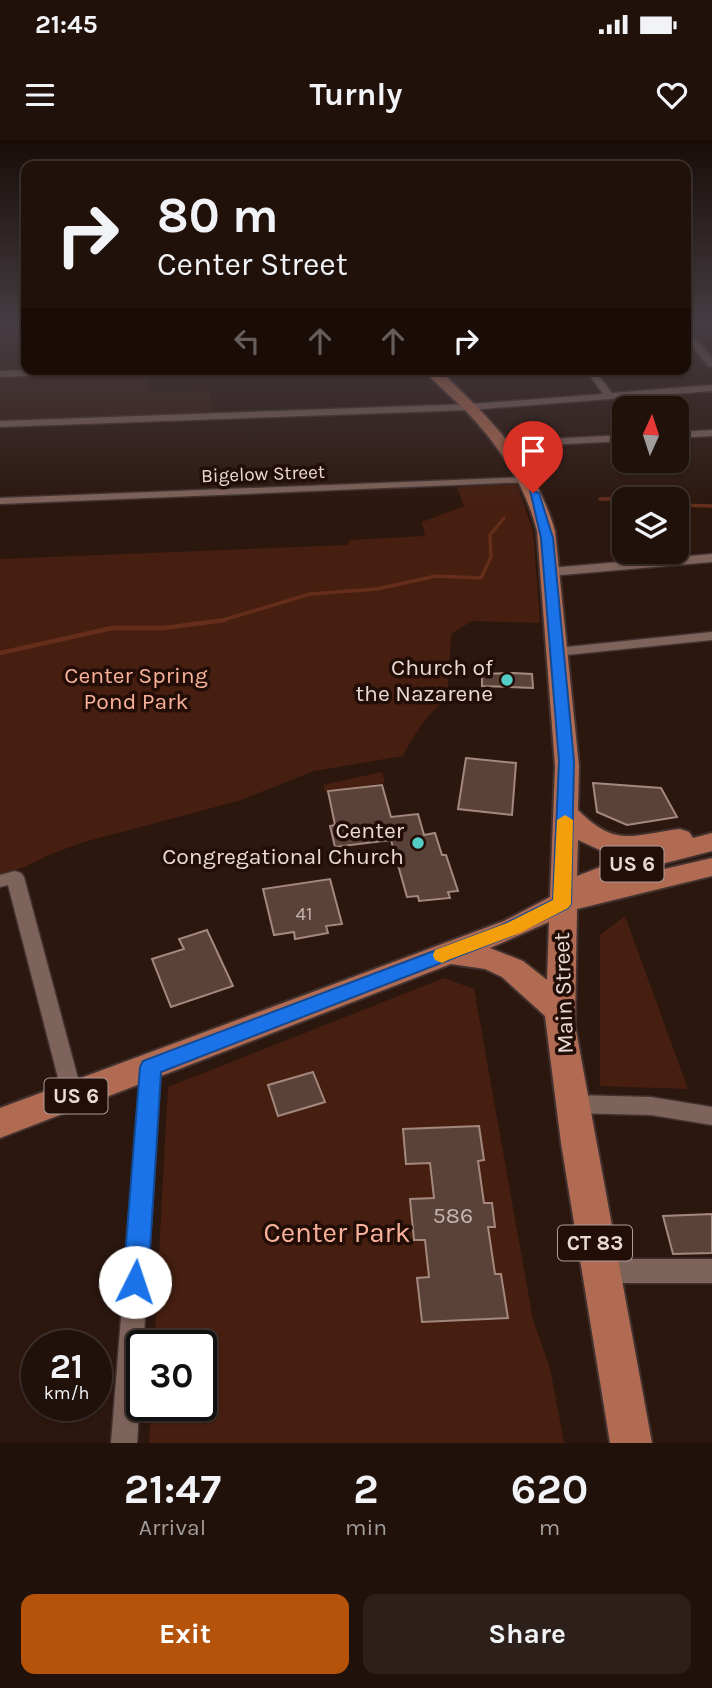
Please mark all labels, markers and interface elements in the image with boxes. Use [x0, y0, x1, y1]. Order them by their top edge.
text: 21:45 [35, 9, 98, 40]
icon: menu [21, 76, 59, 114]
text: Turnly [310, 76, 402, 113]
icon: heart [653, 76, 691, 114]
text: 80 m [157, 187, 279, 244]
icon: right [42, 189, 133, 280]
text: Center Street [157, 246, 348, 283]
icon: left [228, 322, 266, 360]
icon: ahead [301, 322, 339, 360]
icon: ahead [374, 322, 412, 360]
icon: right [447, 322, 485, 360]
north arrow [612, 396, 690, 472]
map controls [612, 396, 689, 564]
pin [503, 421, 563, 493]
icon: arrive [514, 432, 552, 470]
street label: Bigelow Street [201, 461, 325, 487]
button: layers [612, 487, 689, 564]
place label: Church of the Nazarene [355, 654, 493, 707]
park label: Center Spring Pond Park [64, 662, 208, 715]
marker: Church of the Nazarene [499, 672, 515, 688]
place label: Center Congregational Church [162, 817, 405, 870]
marker: Center Congregational Church [410, 835, 426, 851]
road number: US 6 [600, 846, 664, 882]
house number: 41 [296, 903, 312, 925]
street label: Main Street [548, 931, 579, 1054]
road number: US 6 [44, 1079, 108, 1114]
house number: 586 [433, 1202, 473, 1229]
park label: Center Park [264, 1216, 410, 1249]
road number: CT 83 [558, 1226, 632, 1260]
position arrow [98, 1245, 172, 1319]
speed limit sign: 30 [126, 1330, 217, 1421]
text: 21 [50, 1346, 83, 1387]
text: km/h [44, 1382, 89, 1404]
text: 21:47 [124, 1464, 221, 1514]
text: 2 [353, 1464, 379, 1514]
text: 620 [511, 1464, 588, 1514]
text: Arrival [139, 1514, 206, 1541]
text: min [345, 1514, 387, 1541]
text: m [539, 1514, 560, 1541]
button: Exit [21, 1594, 349, 1674]
button: Share [363, 1594, 691, 1674]

